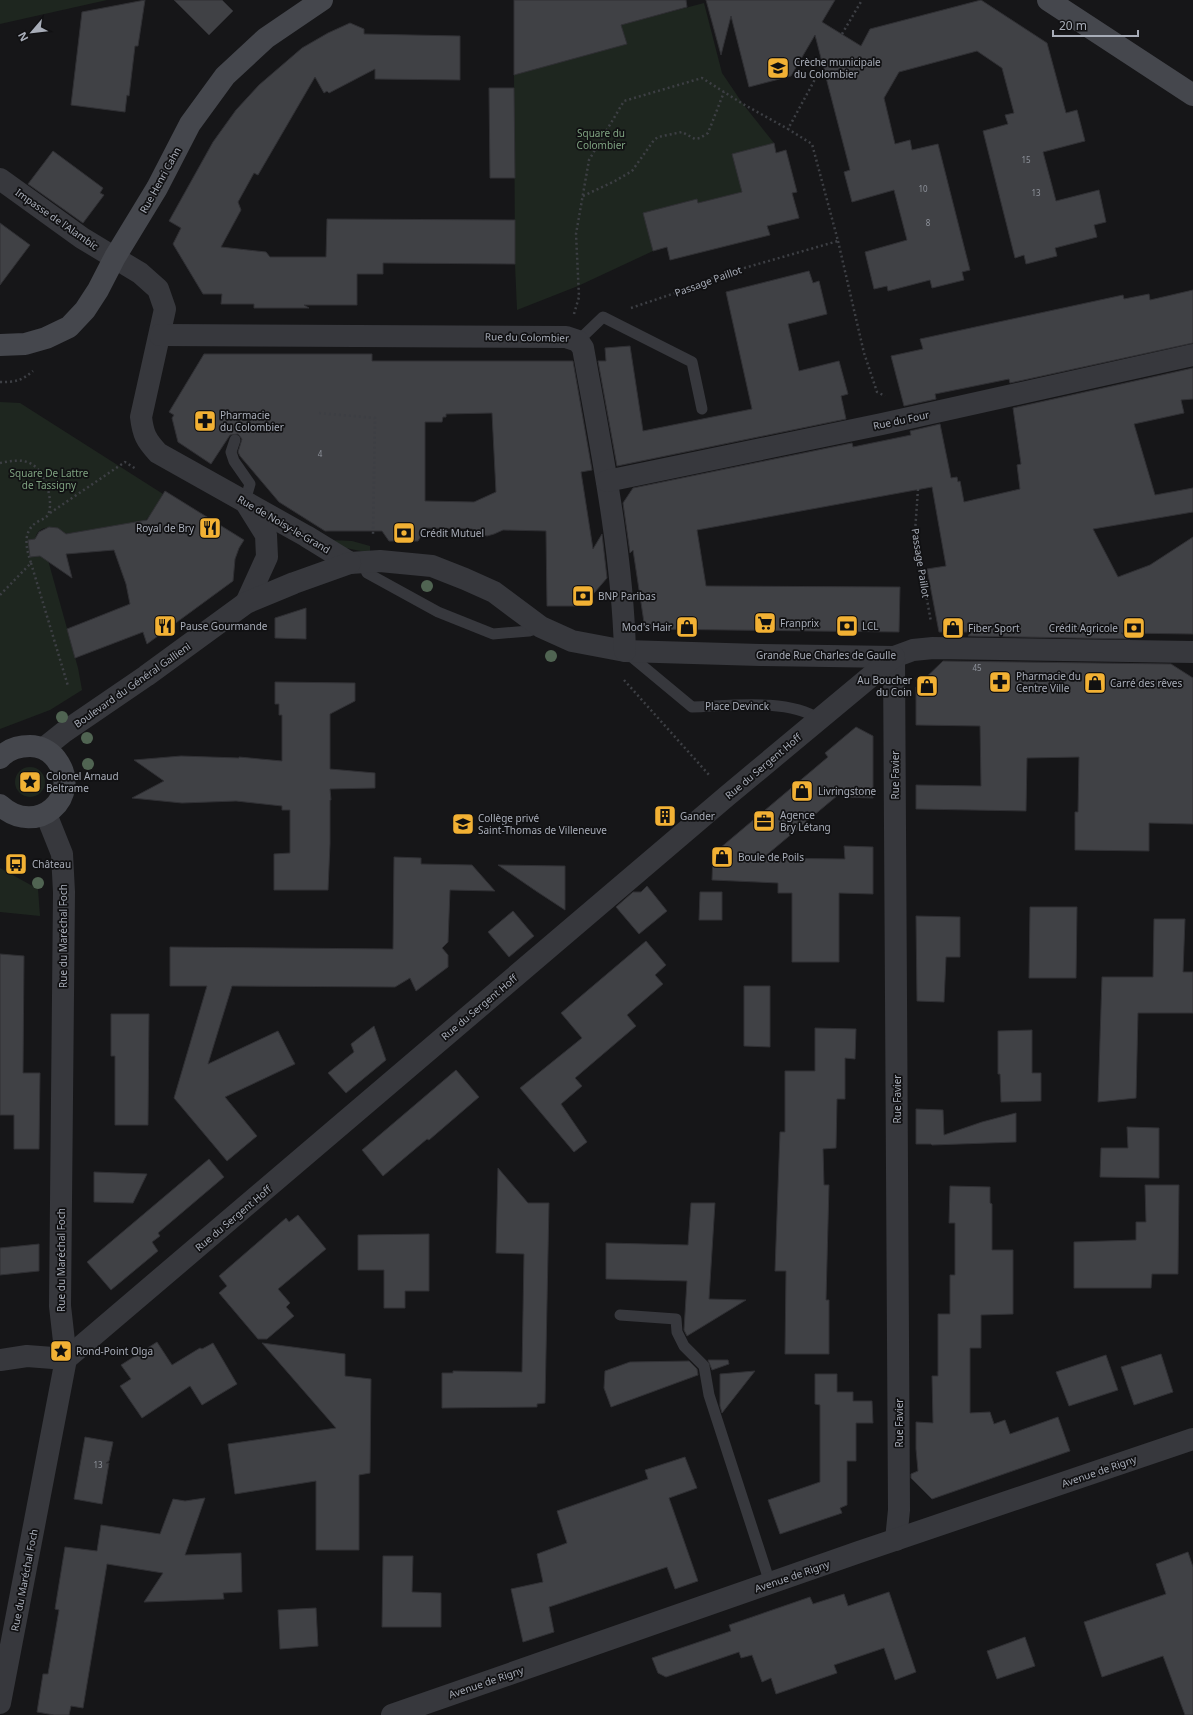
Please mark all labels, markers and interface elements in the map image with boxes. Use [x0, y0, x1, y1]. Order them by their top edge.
north arrow [12, 12, 52, 52]
scale bar [1053, 12, 1138, 38]
text: 20 m [1059, 17, 1087, 34]
text: N [14, 29, 31, 44]
school or university icon: Crèche municipale du Colombier [765, 55, 791, 81]
place label: Crèche municipale du Colombier [794, 55, 881, 81]
park label: Square du Colombier [577, 126, 625, 152]
street label: Rue Henri Cahn [136, 144, 184, 216]
house number: 15 [1021, 154, 1031, 165]
house number: 10 [918, 183, 928, 194]
street label: Impasse de l'Alambic [13, 185, 101, 253]
house number: 13 [1031, 187, 1041, 198]
house number: 8 [926, 217, 931, 228]
street label: Passage Paillot [673, 262, 744, 300]
street label: Rue du Colombier [485, 329, 569, 345]
street label: Rue du Four [872, 407, 930, 433]
pharmacy icon: Pharmacie du Colombier [192, 408, 218, 434]
place label: Pharmacie du Colombier [220, 408, 284, 434]
house number: 4 [318, 448, 323, 459]
park label: Square De Lattre de Tassigny [10, 466, 89, 492]
street label: Rue de Noisy-le-Grand [235, 492, 333, 556]
restaurant icon: Royal de Bry [197, 515, 223, 541]
bank icon: Crédit Mutuel [391, 520, 417, 546]
place label: Royal de Bry [136, 521, 195, 535]
place label: Crédit Mutuel [420, 526, 484, 540]
street label: Passage Paillot [909, 527, 933, 599]
bank icon: BNP Paribas [570, 583, 596, 609]
place label: BNP Paribas [598, 589, 656, 603]
supermarket icon: Franprix [752, 610, 778, 636]
restaurant icon: Pause Gourmande [152, 613, 178, 639]
bank icon: LCL [834, 613, 860, 639]
shop icon: Mod's Hair [674, 614, 700, 640]
shop icon: Fiber Sport [940, 615, 966, 641]
bank icon: Crédit Agricole [1121, 615, 1147, 641]
place label: Franprix [780, 616, 820, 630]
place label: Pause Gourmande [180, 619, 268, 633]
place label: LCL [862, 619, 879, 633]
place label: Mod's Hair [622, 620, 672, 634]
place label: Fiber Sport [968, 621, 1020, 635]
place label: Crédit Agricole [1049, 621, 1118, 635]
street label: Boulevard du Général Gallieni [71, 639, 193, 731]
street label: Grande Rue Charles de Gaulle [756, 648, 896, 662]
house number: 45 [972, 662, 982, 673]
pharmacy icon: Pharmacie du Centre Ville [987, 669, 1013, 695]
place label: Pharmacie du Centre Ville [1016, 669, 1081, 695]
shop icon: Carré des rêves [1082, 670, 1108, 696]
place label: Au Boucher du Coin [857, 673, 912, 699]
shop icon: Au Boucher du Coin [914, 673, 940, 699]
place label: Carré des rêves [1110, 676, 1183, 690]
street label: Place Devinck [705, 699, 770, 713]
street label: Rue du Sergent Hoff [722, 729, 805, 802]
street label: Rue Favier [888, 751, 902, 799]
place icon: Colonel Arnaud Beltrame [17, 769, 43, 795]
place label: Colonel Arnaud Beltrame [46, 769, 119, 795]
shop icon: Livringstone [789, 778, 815, 804]
place label: Livringstone [818, 784, 877, 798]
building icon: Gander [652, 803, 678, 829]
office icon: Agence Bry Létang [751, 808, 777, 834]
place label: Agence Bry Létang [780, 808, 831, 834]
place label: Gander [680, 809, 715, 823]
school or university icon: Collège privé Saint-Thomas de Villeneuve [450, 811, 476, 837]
place label: Collège privé Saint-Thomas de Villeneuve [478, 811, 607, 837]
shop icon: Boule de Poils [709, 844, 735, 870]
place label: Boule de Poils [738, 850, 804, 864]
bus stop icon: Château [3, 851, 29, 877]
place label: Château [32, 857, 71, 871]
street label: Rue du Maréchal Foch [56, 884, 70, 988]
street label: Rue du Sergent Hoff [438, 970, 521, 1043]
street label: Rue Favier [890, 1075, 904, 1123]
street label: Rue du Sergent Hoff [192, 1181, 275, 1254]
street label: Rue du Maréchal Foch [54, 1208, 68, 1312]
place icon: Rond-Point Olga [48, 1338, 74, 1364]
place label: Rond-Point Olga [76, 1344, 153, 1358]
street label: Rue Favier [892, 1399, 906, 1447]
street label: Avenue de Rigny [1060, 1451, 1139, 1490]
house number: 13 [93, 1459, 103, 1470]
street label: Rue du Maréchal Foch [7, 1528, 41, 1632]
street label: Avenue de Rigny [753, 1556, 832, 1595]
street label: Avenue de Rigny [447, 1662, 526, 1701]

